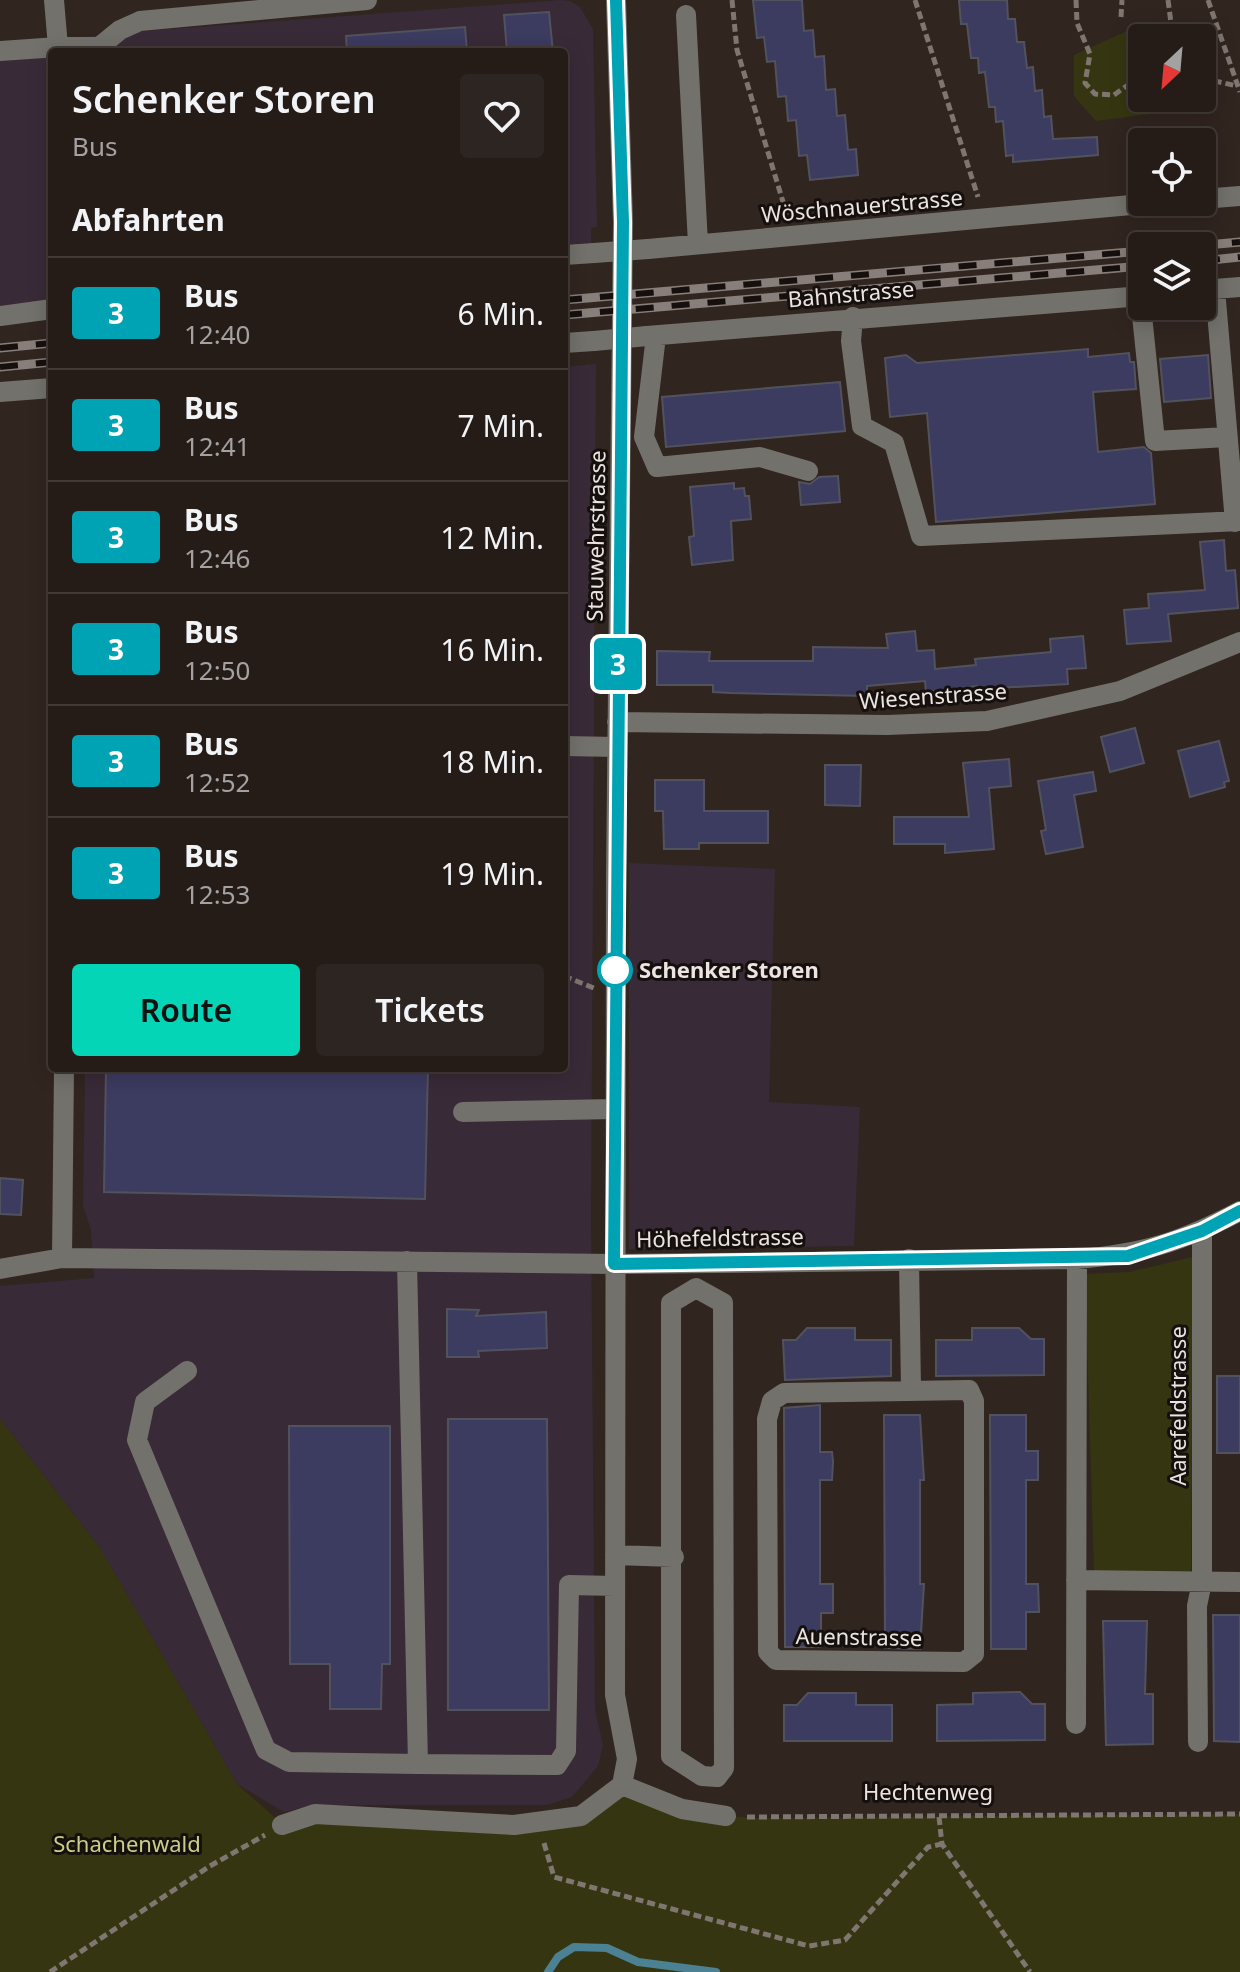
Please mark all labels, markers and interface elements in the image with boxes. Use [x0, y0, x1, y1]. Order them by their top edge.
north arrow [1128, 24, 1216, 112]
map controls [1128, 24, 1216, 320]
text: Schenker Storen [72, 72, 376, 124]
button: heart [460, 74, 544, 158]
text: Bus [72, 128, 117, 164]
button: locate [1128, 128, 1216, 216]
street label: Wöschnauerstrasse [760, 181, 964, 229]
text: Abfahrten [72, 199, 225, 240]
button: layers [1128, 232, 1216, 320]
street label: Bahnstrasse [786, 273, 915, 313]
text: Bus [184, 275, 239, 316]
text: 6 Min. [458, 293, 544, 334]
text: 3 [108, 294, 124, 332]
text: 12:40 [184, 316, 250, 352]
text: Bus [184, 387, 239, 428]
text: 7 Min. [458, 405, 544, 446]
text: 3 [108, 406, 124, 444]
text: 12:41 [184, 428, 250, 464]
street label: Stauwehrstrasse [579, 450, 611, 622]
text: Bus [184, 499, 239, 540]
text: 12 Min. [440, 517, 544, 558]
text: 3 [108, 518, 124, 556]
text: 12:46 [184, 540, 250, 576]
text: Bus [184, 611, 239, 652]
text: 16 Min. [440, 629, 544, 670]
text: 3 [108, 630, 124, 668]
line badge: 3 [592, 638, 644, 690]
text: 3 [610, 645, 626, 683]
text: 12:50 [184, 652, 250, 688]
street label: Wiesenstrasse [858, 675, 1008, 715]
text: Bus [184, 723, 239, 764]
text: 18 Min. [440, 741, 544, 782]
text: 3 [108, 742, 124, 780]
text: 12:52 [184, 764, 250, 800]
text: Bus [184, 835, 239, 876]
text: 19 Min. [440, 853, 544, 894]
text: 3 [108, 854, 124, 892]
text: 12:53 [184, 876, 250, 912]
marker: Schenker Storen [598, 953, 632, 987]
place label: Schenker Storen [639, 954, 819, 984]
button: Route [72, 964, 300, 1056]
button: Tickets [316, 964, 544, 1056]
street label: Höhefeldstrasse [636, 1221, 804, 1253]
street label: Aarefeldstrasse [1162, 1326, 1192, 1486]
street label: Auenstrasse [795, 1620, 923, 1652]
street label: Hechtenweg [863, 1776, 993, 1806]
park label: Schachenwald [53, 1828, 201, 1858]

